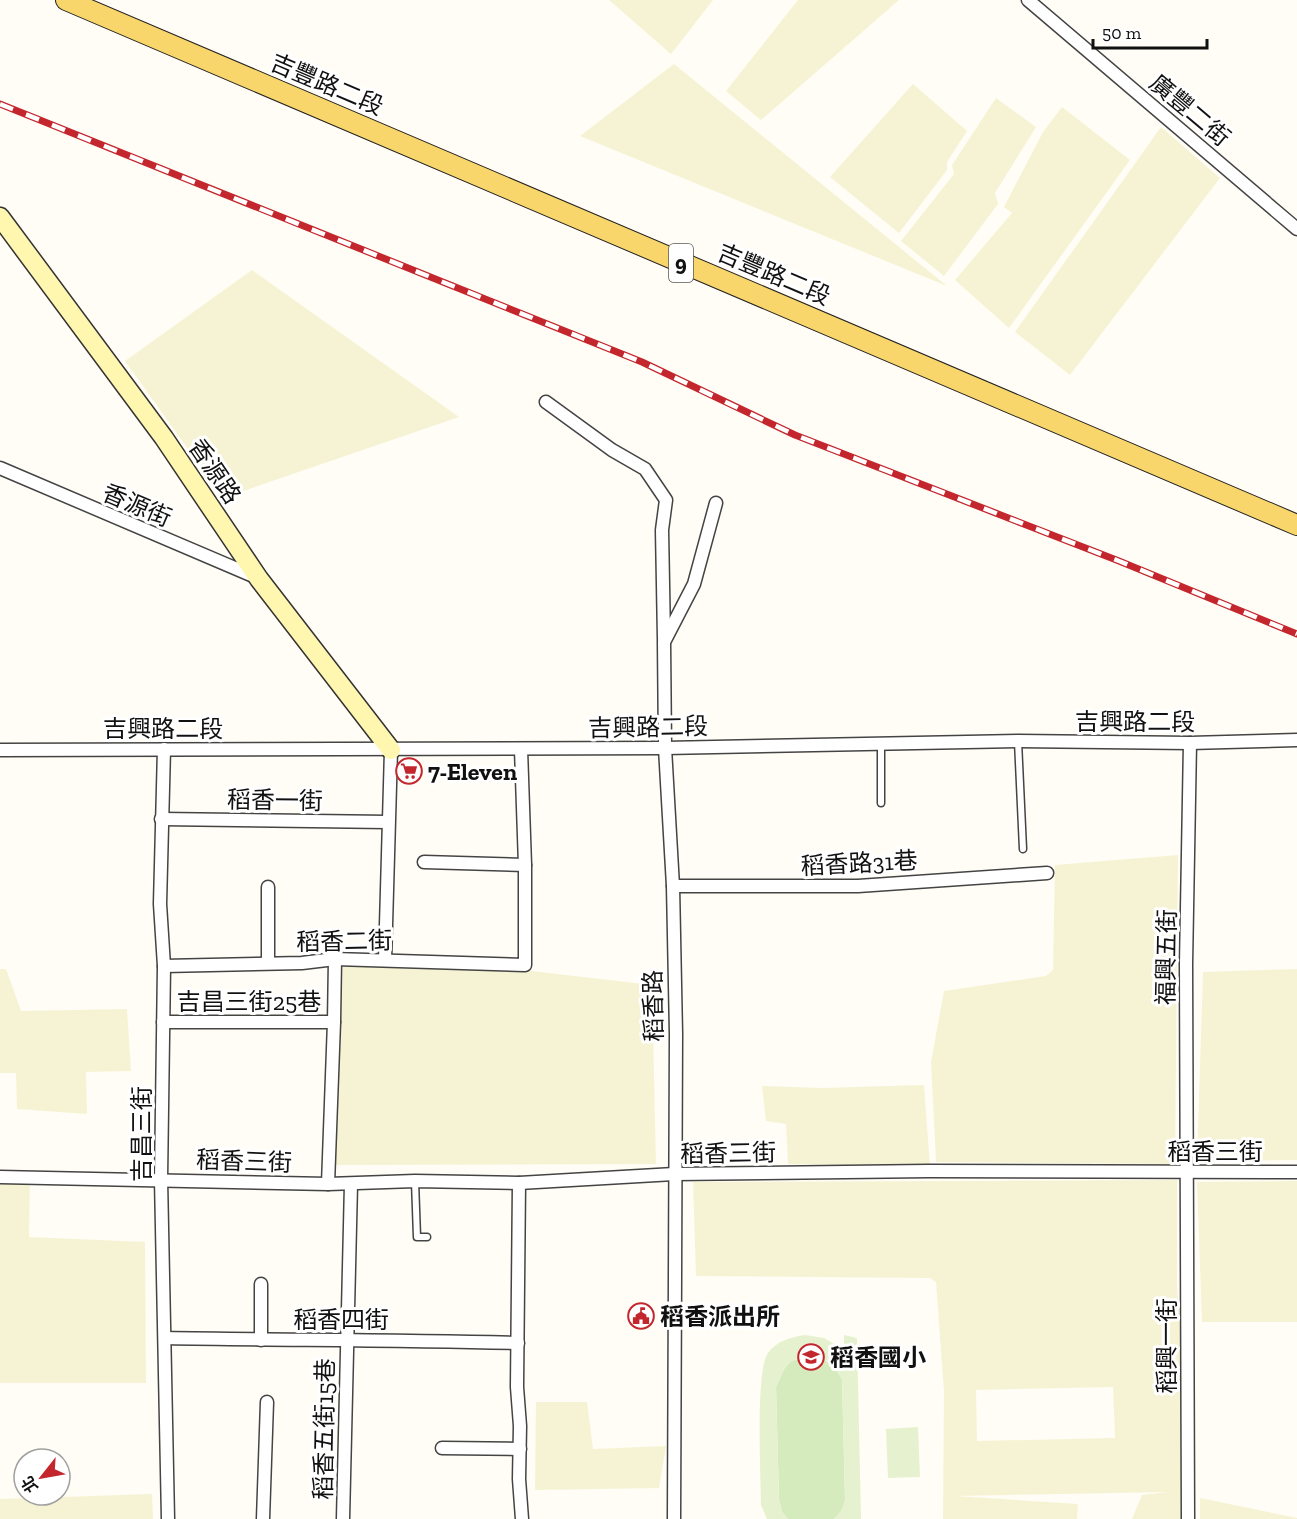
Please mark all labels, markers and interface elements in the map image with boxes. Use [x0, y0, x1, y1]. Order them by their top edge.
scale bar [1093, 12, 1207, 50]
text: 50 m [1102, 22, 1142, 44]
street label: 吉豐路二段 [266, 47, 388, 121]
street label: 廣豐二街 [1144, 68, 1236, 152]
street label: 吉豐路二段 [713, 237, 835, 311]
road number: 9 [669, 244, 693, 282]
street label: 香源路 [183, 433, 247, 509]
street label: 香源街 [98, 478, 176, 532]
street label: 吉興路二段 [1075, 707, 1195, 736]
street label: 吉興路二段 [588, 711, 708, 743]
street label: 吉興路二段 [103, 714, 223, 743]
supermarket icon: 7-Eleven [394, 756, 424, 786]
place label: 7-Eleven [428, 757, 517, 786]
street label: 稻香一街 [227, 785, 323, 815]
street label: 稻香路31巷 [800, 845, 918, 881]
street label: 福興五街 [1151, 909, 1181, 1005]
street label: 稻香二街 [296, 926, 392, 956]
street label: 稻香路 [638, 970, 668, 1042]
street label: 吉昌三街25巷 [177, 987, 321, 1016]
street label: 吉昌三街 [127, 1086, 156, 1182]
street label: 稻香三街 [1167, 1137, 1263, 1166]
street label: 稻香三街 [680, 1138, 776, 1168]
street label: 稻香三街 [196, 1145, 292, 1177]
street label: 稻興一街 [1152, 1298, 1181, 1394]
public building icon: 稻香派出所 [626, 1301, 656, 1331]
place label: 稻香派出所 [660, 1302, 780, 1331]
street label: 稻香四街 [293, 1305, 389, 1334]
school or university icon: 稻香國小 [796, 1342, 826, 1372]
place label: 稻香國小 [830, 1343, 926, 1372]
street label: 稻香五街15巷 [308, 1358, 340, 1500]
north arrow [12, 1447, 72, 1507]
text: 北 [17, 1473, 42, 1496]

